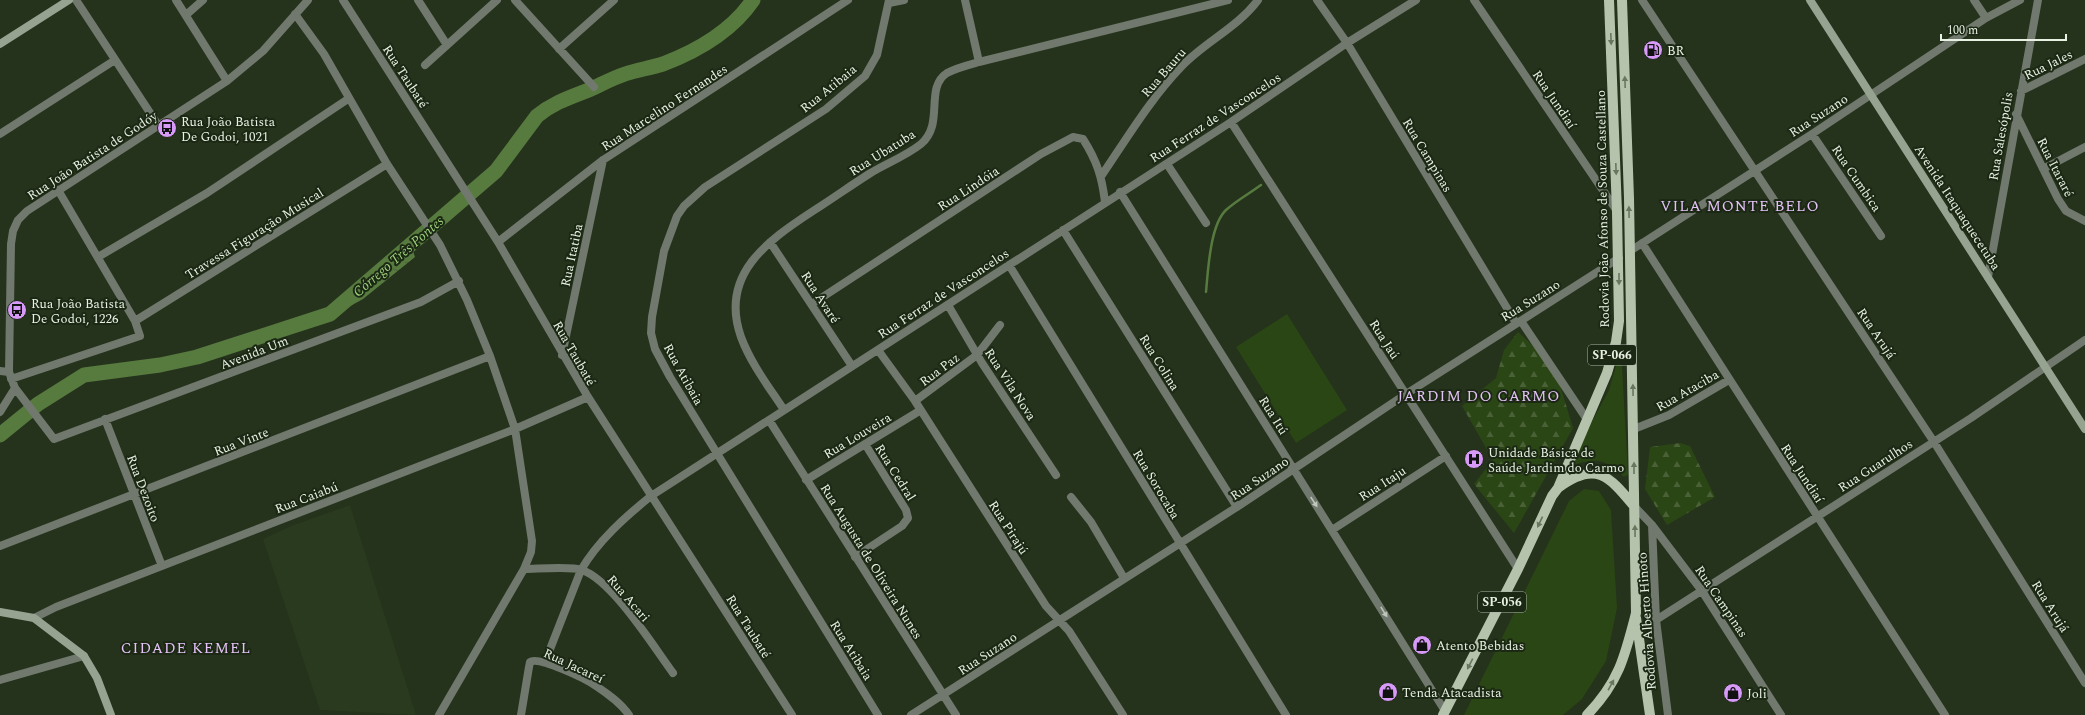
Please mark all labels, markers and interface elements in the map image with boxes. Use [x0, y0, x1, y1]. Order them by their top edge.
scale bar [1941, 16, 2066, 42]
text: 100 m [1947, 21, 1978, 40]
one-way arrow [1607, 33, 1614, 45]
fuel station icon: BR [1642, 39, 1664, 61]
street label: Rua Taubaté [377, 41, 433, 112]
place label: BR [1667, 41, 1685, 61]
street label: Rua Bauru [1136, 43, 1191, 102]
street label: Rua Jales [2021, 44, 2076, 85]
street label: Rua Marcelino Fernandes [597, 59, 732, 156]
street label: Rua Atibaia [796, 59, 862, 118]
street label: Rua Jundiaí [1527, 66, 1582, 134]
street label: Rua Ferraz de Vasconcelos [1146, 68, 1285, 168]
one-way arrow [1621, 76, 1628, 88]
street label: Rua Suzano [1785, 89, 1852, 142]
street label: Rodovia João Afonso de Souza Castellano [1591, 90, 1615, 328]
street label: Rua Salesópolis [1983, 90, 2019, 182]
street label: Rua João Batista de Godóy [23, 106, 162, 206]
place label: Rua João Batista De Godoi, 1021 [181, 112, 276, 147]
street label: Rua Campinas [1397, 115, 1457, 196]
bus stop icon: Rua João Batista De Godoi, 1021 [156, 117, 178, 139]
street label: Rua Ubatuba [845, 124, 920, 181]
street label: Rua Itararé [2032, 134, 2079, 201]
street label: Rua Cumbica [1826, 141, 1886, 217]
street label: Avenida Itaquaquecetuba [1909, 141, 2006, 275]
street label: Rua Lindóia [934, 161, 1004, 216]
one-way arrow [1612, 163, 1619, 175]
street label: Travessa Figuração Musical [181, 183, 328, 285]
district label: VILA MONTE BELO [1660, 195, 1820, 218]
one-way arrow [1626, 205, 1632, 218]
water label: Córrego Três Pontes [348, 211, 449, 302]
street label: Rua Itatiba [556, 221, 589, 289]
street label: Rua Ferraz de Vasconcelos [874, 244, 1013, 344]
street label: Rua Avaré [796, 267, 845, 328]
one-way arrow [1616, 273, 1622, 286]
street label: Rua Suzano [1497, 275, 1564, 327]
place label: Rua João Batista De Godoi, 1226 [31, 294, 126, 329]
bus stop icon: Rua João Batista De Godoi, 1226 [6, 299, 28, 321]
street label: Rua Arujá [1852, 304, 1901, 364]
street label: Rua Jaú [1364, 316, 1404, 363]
street label: Rua Taubaté [547, 317, 601, 390]
street label: Rua Colina [1134, 330, 1185, 395]
street label: Avenida Um [217, 331, 291, 375]
street label: Rua Atibaia [658, 340, 709, 409]
street label: Rua Vila Nova [979, 344, 1041, 425]
road number: SP-066 [1588, 345, 1636, 365]
street label: Rua Paz [915, 348, 964, 392]
street label: Rua Ataciba [1652, 364, 1723, 417]
one-way arrow [1630, 383, 1636, 396]
district label: JARDIM DO CARMO [1398, 385, 1560, 408]
street label: Rua Itú [1253, 392, 1293, 439]
street label: Rua Louveira [820, 407, 896, 464]
street label: Rua Vinte [211, 422, 272, 462]
street label: Rua Guarulhos [1834, 434, 1917, 498]
street label: Rua Cedral [870, 440, 921, 505]
street label: Rua Jundiaí [1776, 440, 1829, 508]
place label: Unidade Básica de Saúde Jardim do Carmo [1488, 443, 1624, 478]
street label: Rua Sorocaba [1127, 446, 1185, 524]
hospital icon: Unidade Básica de Saúde Jardim do Carmo [1463, 448, 1485, 470]
street label: Rua Dezoito [121, 452, 165, 525]
street label: Rua Suzano [1226, 452, 1293, 506]
street label: Rua Itaju [1355, 461, 1410, 507]
one-way arrow [1631, 461, 1637, 474]
street label: Rua Caiabú [272, 477, 341, 519]
street label: Rua Augusta de Oliveira Nunes [815, 480, 927, 643]
one-way arrow [1311, 496, 1318, 508]
street label: Rua Pirajú [983, 497, 1033, 559]
one-way arrow [1537, 517, 1543, 528]
one-way arrow [1632, 524, 1638, 537]
street label: Rodovia Alberto Hinoto [1632, 551, 1662, 690]
street label: Rua Campinas [1690, 561, 1753, 642]
street label: Rua Acari [602, 571, 654, 627]
street label: Rua Arujá [2026, 577, 2074, 637]
street label: Rua Taubaté [721, 591, 776, 662]
road number: SP-056 [1478, 592, 1526, 612]
one-way arrow [1380, 606, 1387, 618]
street label: Rua Atibaia [825, 617, 878, 685]
street label: Rua Suzano [954, 627, 1021, 680]
shop icon: Atento Bebidas [1411, 634, 1433, 656]
place label: Atento Bebidas [1436, 636, 1524, 656]
district label: CIDADE KEMEL [121, 637, 251, 660]
street label: Rua Jacareí [540, 643, 608, 689]
one-way arrow [1467, 658, 1473, 670]
one-way arrow [1608, 679, 1615, 691]
shop icon: Tenda Atacadista [1377, 681, 1399, 703]
shop icon: Joli [1722, 682, 1744, 704]
place label: Tenda Atacadista [1402, 683, 1502, 703]
place label: Joli [1747, 684, 1767, 704]

